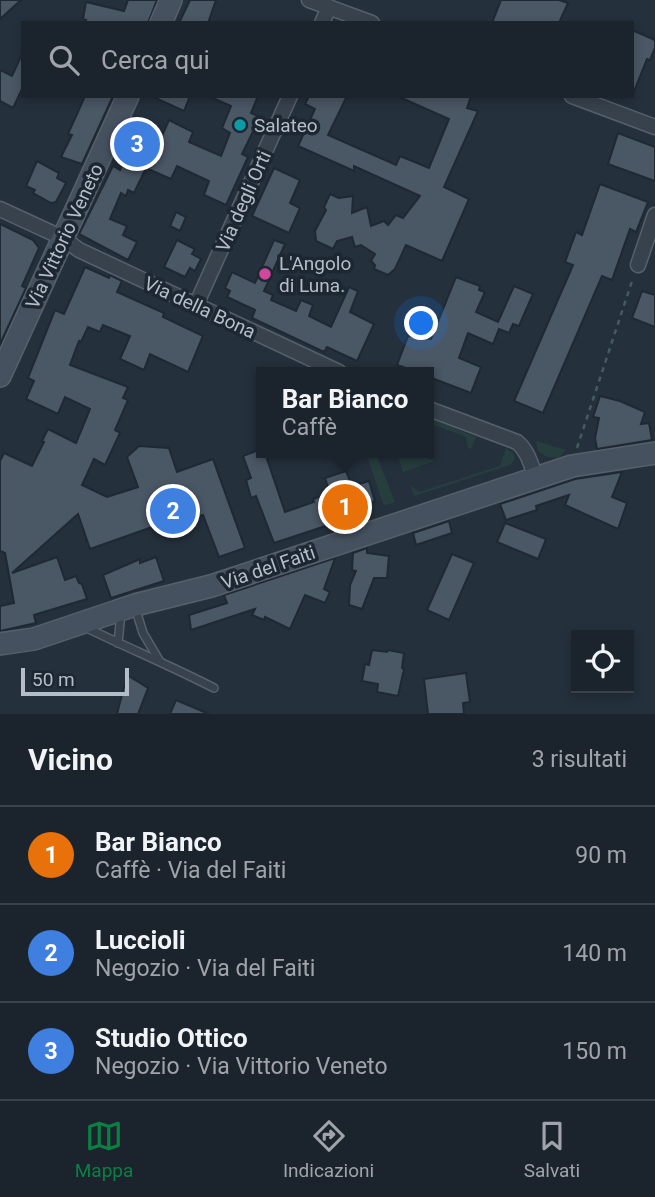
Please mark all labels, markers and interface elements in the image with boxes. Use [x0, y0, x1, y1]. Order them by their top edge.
search box [21, 21, 634, 98]
icon: search [45, 41, 83, 79]
text: Cerca qui [101, 45, 210, 75]
place label: Salateo [254, 114, 318, 137]
marker: Salateo [232, 117, 248, 133]
pin: 3 [114, 118, 160, 170]
street label: Via degli Orti [211, 147, 276, 255]
street label: Via Vittorio Veneto [21, 160, 108, 312]
place label: L'Angolo di Luna. [279, 252, 351, 297]
marker: L'Angolo di Luna. [257, 266, 273, 282]
street label: Via della Bona [140, 272, 259, 343]
your location [404, 306, 438, 340]
popup [256, 367, 434, 458]
text: Bar Bianco [282, 384, 408, 414]
text: Caffè [282, 414, 337, 441]
pin: 1 [322, 481, 368, 533]
pin: 2 [150, 485, 196, 537]
street label: Via del Faiti [218, 541, 318, 594]
map controls [571, 630, 634, 693]
button: locate [571, 630, 634, 693]
scale bar [21, 665, 130, 697]
text: 50 m [32, 668, 75, 691]
text: Vicino [28, 742, 113, 777]
text: 3 risultati [532, 746, 627, 773]
text: Bar Bianco [95, 827, 222, 857]
text: 1 [44, 842, 58, 869]
text: 90 m [575, 842, 627, 869]
text: Caffè · Via del Faiti [95, 857, 286, 884]
text: Luccioli [95, 925, 186, 955]
text: 2 [44, 940, 58, 967]
text: 140 m [562, 940, 627, 967]
text: Negozio · Via del Faiti [95, 955, 315, 982]
text: Studio Ottico [95, 1023, 248, 1053]
text: 3 [44, 1038, 58, 1065]
text: 150 m [562, 1038, 627, 1065]
text: Negozio · Via Vittorio Veneto [95, 1053, 388, 1080]
tab: Mappa [75, 1117, 133, 1182]
tab: Indicazioni [283, 1117, 374, 1182]
tab: Salvati [524, 1117, 580, 1182]

